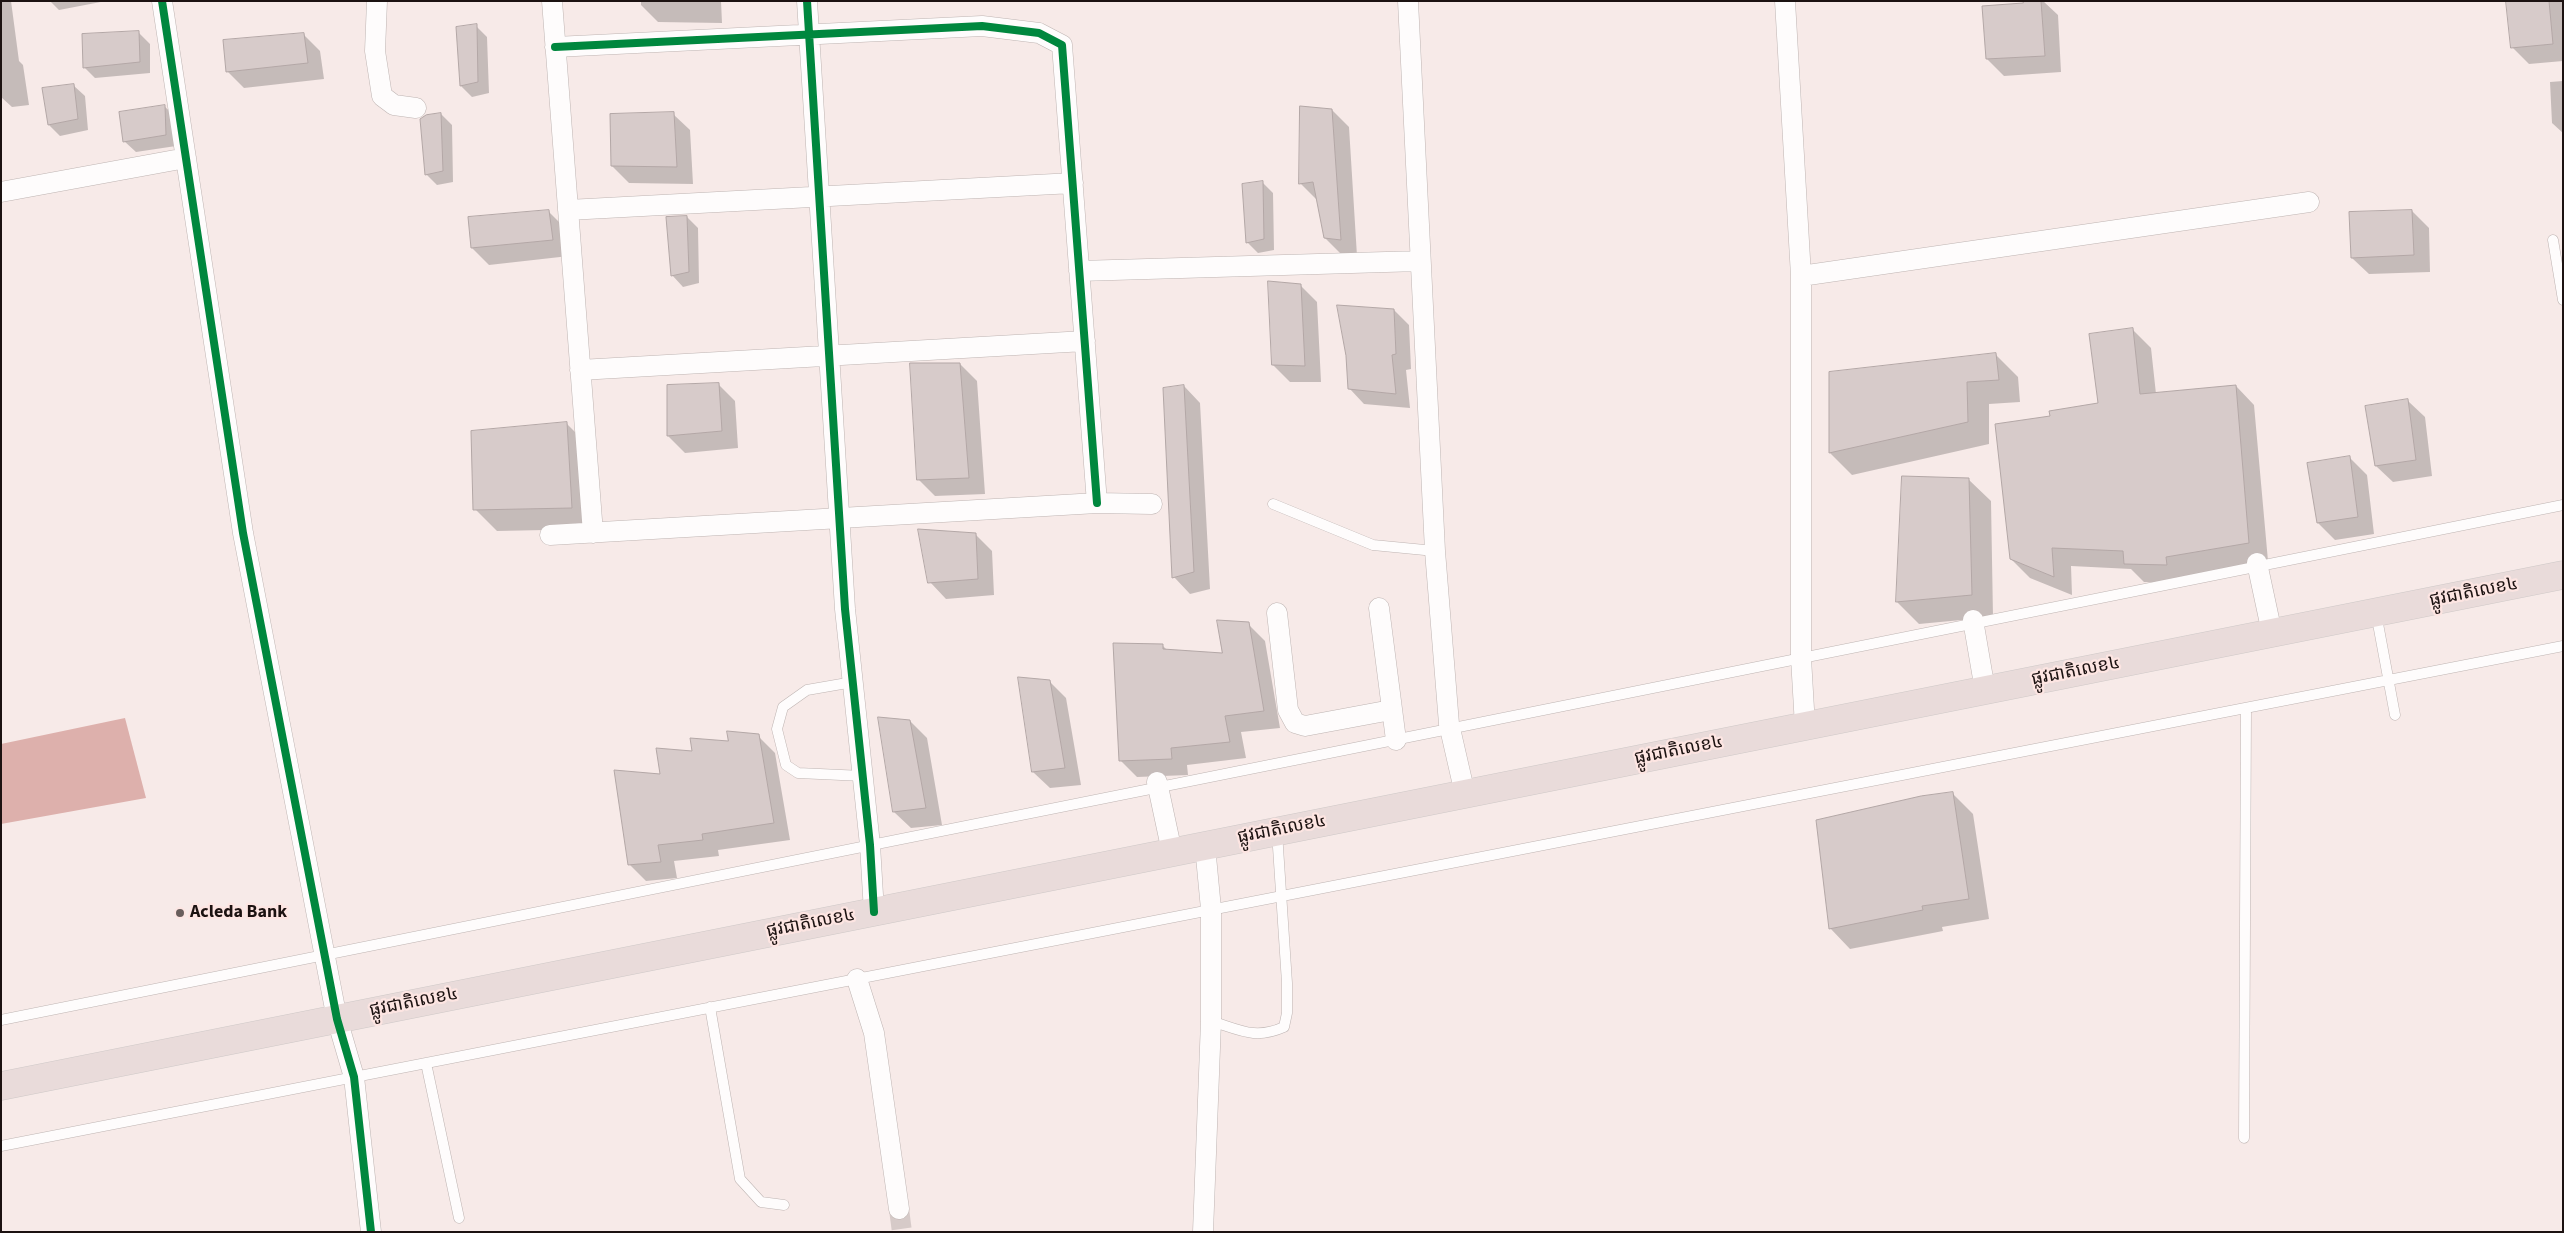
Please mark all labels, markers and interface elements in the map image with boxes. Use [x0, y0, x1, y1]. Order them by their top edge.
street label: ផ្លូវជាតិលេខ៤ [2428, 574, 2520, 612]
street label: ផ្លូវជាតិលេខ៤ [2030, 653, 2122, 691]
street label: ផ្លូវជាតិលេខ៤ [1633, 732, 1725, 770]
street label: ផ្លូវជាតិលេខ៤ [1236, 811, 1328, 849]
place label: Acleda Bank [190, 902, 287, 924]
street label: ផ្លូវជាតិលេខ៤ [765, 905, 857, 943]
marker: Acleda Bank [174, 907, 186, 919]
street label: ផ្លូវជាតិលេខ៤ [368, 984, 460, 1022]

